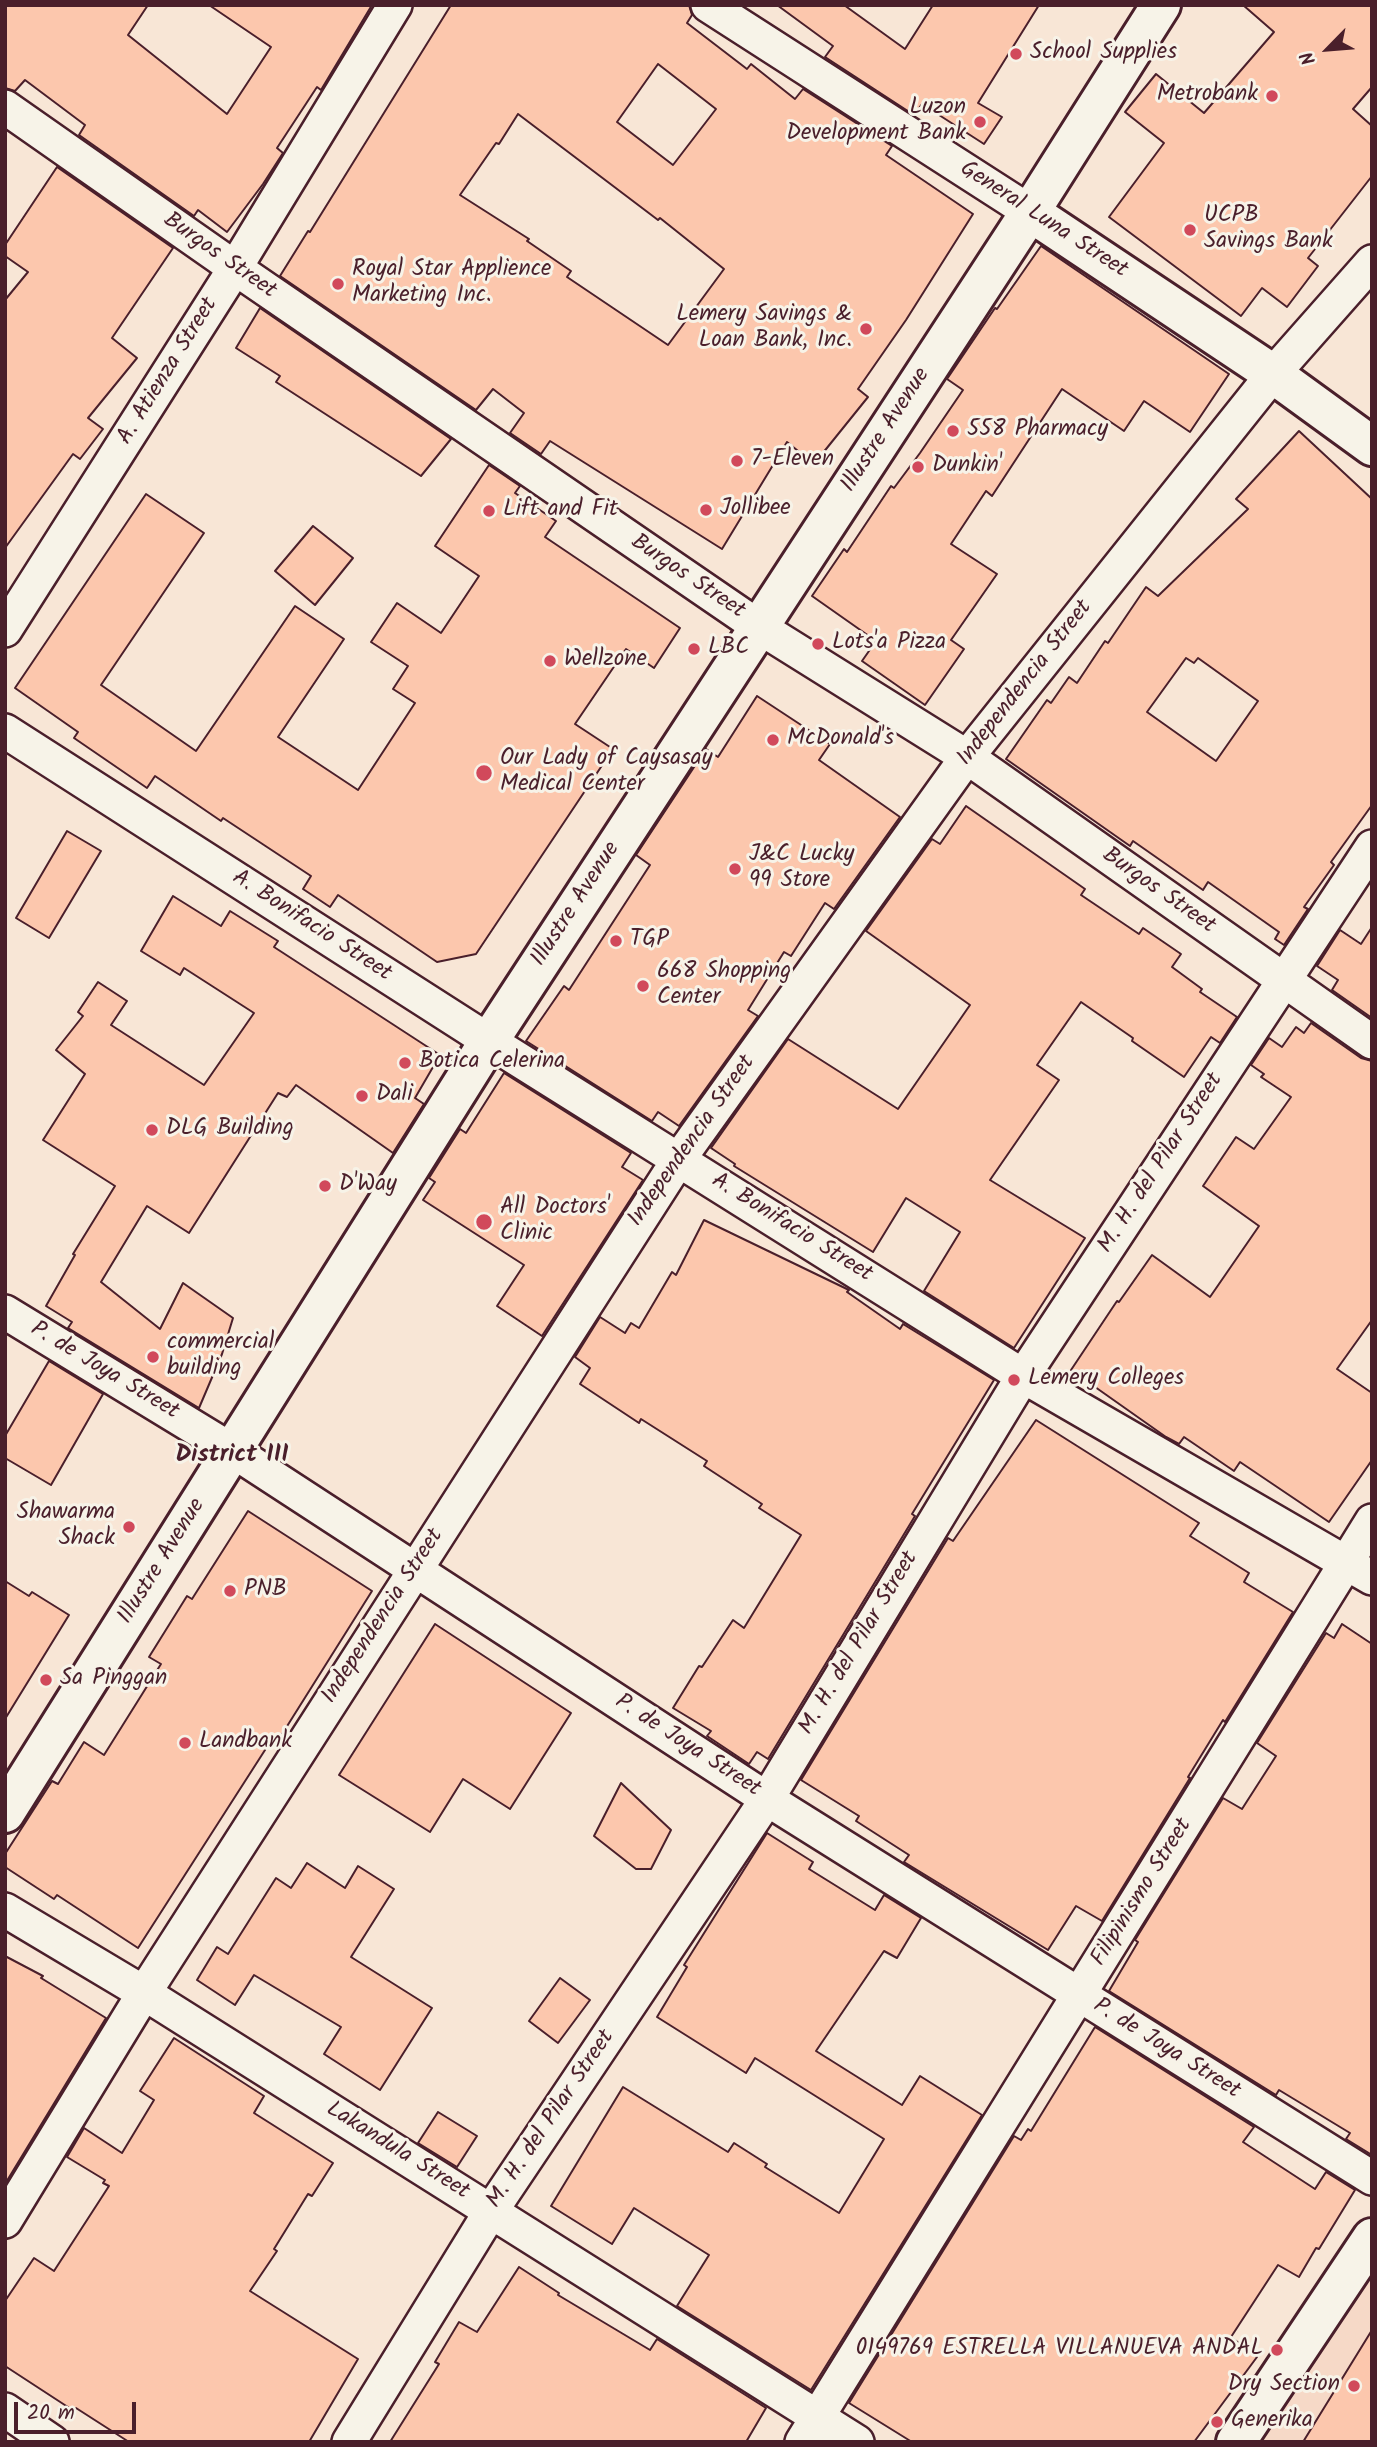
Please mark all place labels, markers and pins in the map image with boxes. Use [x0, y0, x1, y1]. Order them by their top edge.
place label: School Supplies [1030, 40, 1177, 68]
marker: School Supplies [1008, 46, 1024, 62]
place label: Metrobank [1157, 82, 1258, 110]
marker: Metrobank [1264, 88, 1280, 104]
place label: Luzon Development Bank [786, 95, 966, 149]
marker: Luzon Development Bank [972, 114, 988, 130]
place label: UCPB Savings Bank [1204, 203, 1333, 257]
marker: UCPB Savings Bank [1182, 222, 1198, 238]
place label: Royal Star Applience Marketing Inc. [352, 257, 551, 311]
marker: Royal Star Applience Marketing Inc. [330, 276, 346, 292]
place label: Lemery Savings & Loan Bank, Inc. [676, 302, 852, 356]
marker: Lemery Savings & Loan Bank, Inc. [858, 321, 874, 337]
place label: 558 Pharmacy [967, 417, 1108, 445]
marker: 558 Pharmacy [945, 423, 961, 439]
place label: 7-Eleven [751, 447, 834, 475]
marker: 7-Eleven [729, 453, 745, 469]
place label: Dunkin' [932, 453, 1002, 481]
marker: Dunkin' [910, 459, 926, 475]
place label: Jollibee [720, 496, 791, 524]
place label: Lift and Fit [503, 497, 618, 525]
marker: Jollibee [698, 502, 714, 518]
marker: Lift and Fit [481, 503, 497, 519]
place label: Lots'a Pizza [832, 630, 946, 658]
place label: LBC [708, 635, 749, 663]
marker: Lots'a Pizza [810, 636, 826, 652]
marker: LBC [686, 641, 702, 657]
place label: Wellzone [564, 647, 647, 675]
marker: Wellzone [542, 653, 558, 669]
place label: McDonald's [787, 726, 894, 754]
marker: McDonald's [765, 732, 781, 748]
place label: Our Lady of Caysasay Medical Center [500, 746, 712, 800]
marker: Our Lady of Caysasay Medical Center [474, 763, 494, 783]
place label: J&C Lucky 99 Store [749, 842, 854, 896]
marker: J&C Lucky 99 Store [727, 861, 743, 877]
place label: TGP [630, 927, 669, 955]
marker: TGP [608, 933, 624, 949]
place label: 668 Shopping Center [657, 959, 791, 1013]
marker: 668 Shopping Center [635, 978, 651, 994]
place label: Botica Celerina [419, 1049, 565, 1077]
marker: Botica Celerina [397, 1055, 413, 1071]
place label: Dali [376, 1082, 413, 1110]
marker: Dali [354, 1088, 370, 1104]
place label: DLG Building [166, 1116, 294, 1144]
marker: DLG Building [144, 1122, 160, 1138]
place label: D'Way [339, 1172, 397, 1200]
marker: D'Way [317, 1178, 333, 1194]
place label: All Doctors' Clinic [500, 1195, 610, 1249]
marker: All Doctors' Clinic [474, 1212, 494, 1232]
place label: commercial building [167, 1330, 274, 1384]
marker: commercial building [145, 1349, 161, 1365]
place label: Lemery Colleges [1028, 1366, 1184, 1394]
marker: Lemery Colleges [1006, 1372, 1022, 1388]
place label: Shawarma Shack [17, 1500, 115, 1554]
marker: Shawarma Shack [121, 1519, 137, 1535]
place label: PNB [244, 1577, 287, 1605]
marker: PNB [222, 1583, 238, 1599]
place label: Sa Pinggan [60, 1666, 167, 1694]
marker: Sa Pinggan [38, 1672, 54, 1688]
place label: Landbank [199, 1729, 292, 1757]
marker: Landbank [177, 1735, 193, 1751]
place label: 0149769 ESTRELLA VILLANUEVA ANDAL [856, 2336, 1263, 2364]
marker: 0149769 ESTRELLA VILLANUEVA ANDAL [1269, 2342, 1285, 2358]
place label: Dry Section [1228, 2372, 1340, 2400]
marker: Dry Section [1346, 2378, 1362, 2394]
place label: Generika [1231, 2408, 1313, 2436]
marker: Generika [1209, 2414, 1225, 2430]

